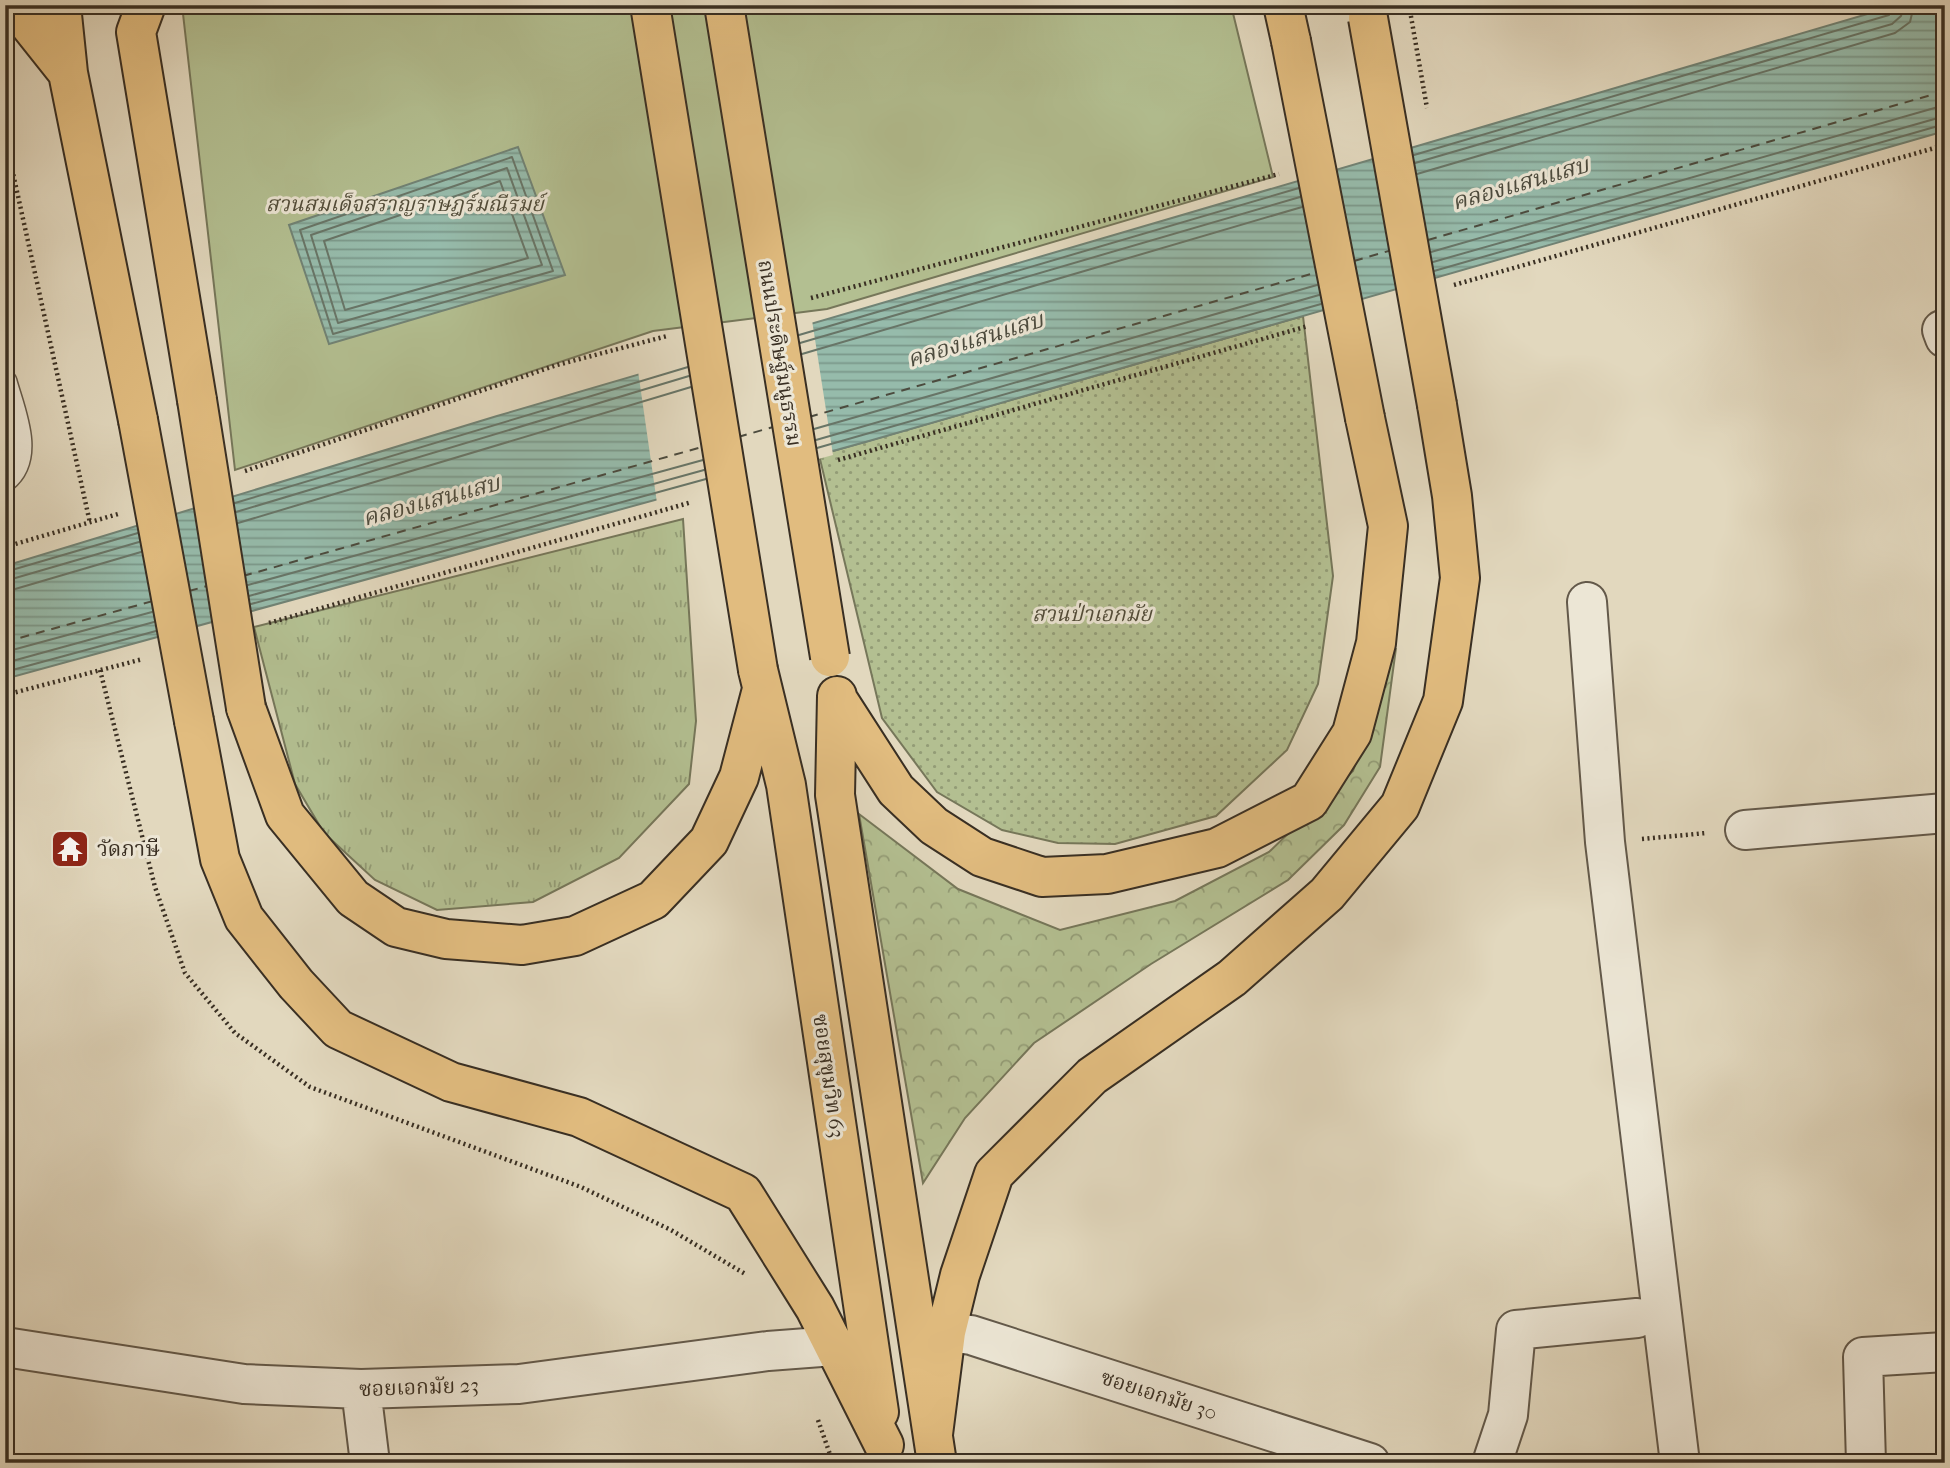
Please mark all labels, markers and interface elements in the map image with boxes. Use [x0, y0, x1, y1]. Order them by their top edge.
water label: คลองแสนแสบ [1449, 151, 1593, 216]
park label: สวนสมเด็จสราญราษฎร์มณีรมย์ [266, 192, 548, 217]
street label: ถนนประดิษฐ์มนูธรรม [752, 258, 808, 448]
water label: คลองแสนแสบ [904, 305, 1048, 373]
water label: คลองแสนแสบ [360, 469, 504, 532]
park label: สวนป่าเอกมัย [1032, 602, 1153, 626]
temple icon: วัดภาษี [49, 828, 91, 870]
place label: วัดภาษี [97, 837, 160, 861]
street label: ซอยสุขุมวิท 63 [806, 1012, 850, 1140]
street label: ซอยเอกมัย 30 [1098, 1365, 1220, 1425]
street label: ซอยเอกมัย 23 [359, 1373, 479, 1401]

